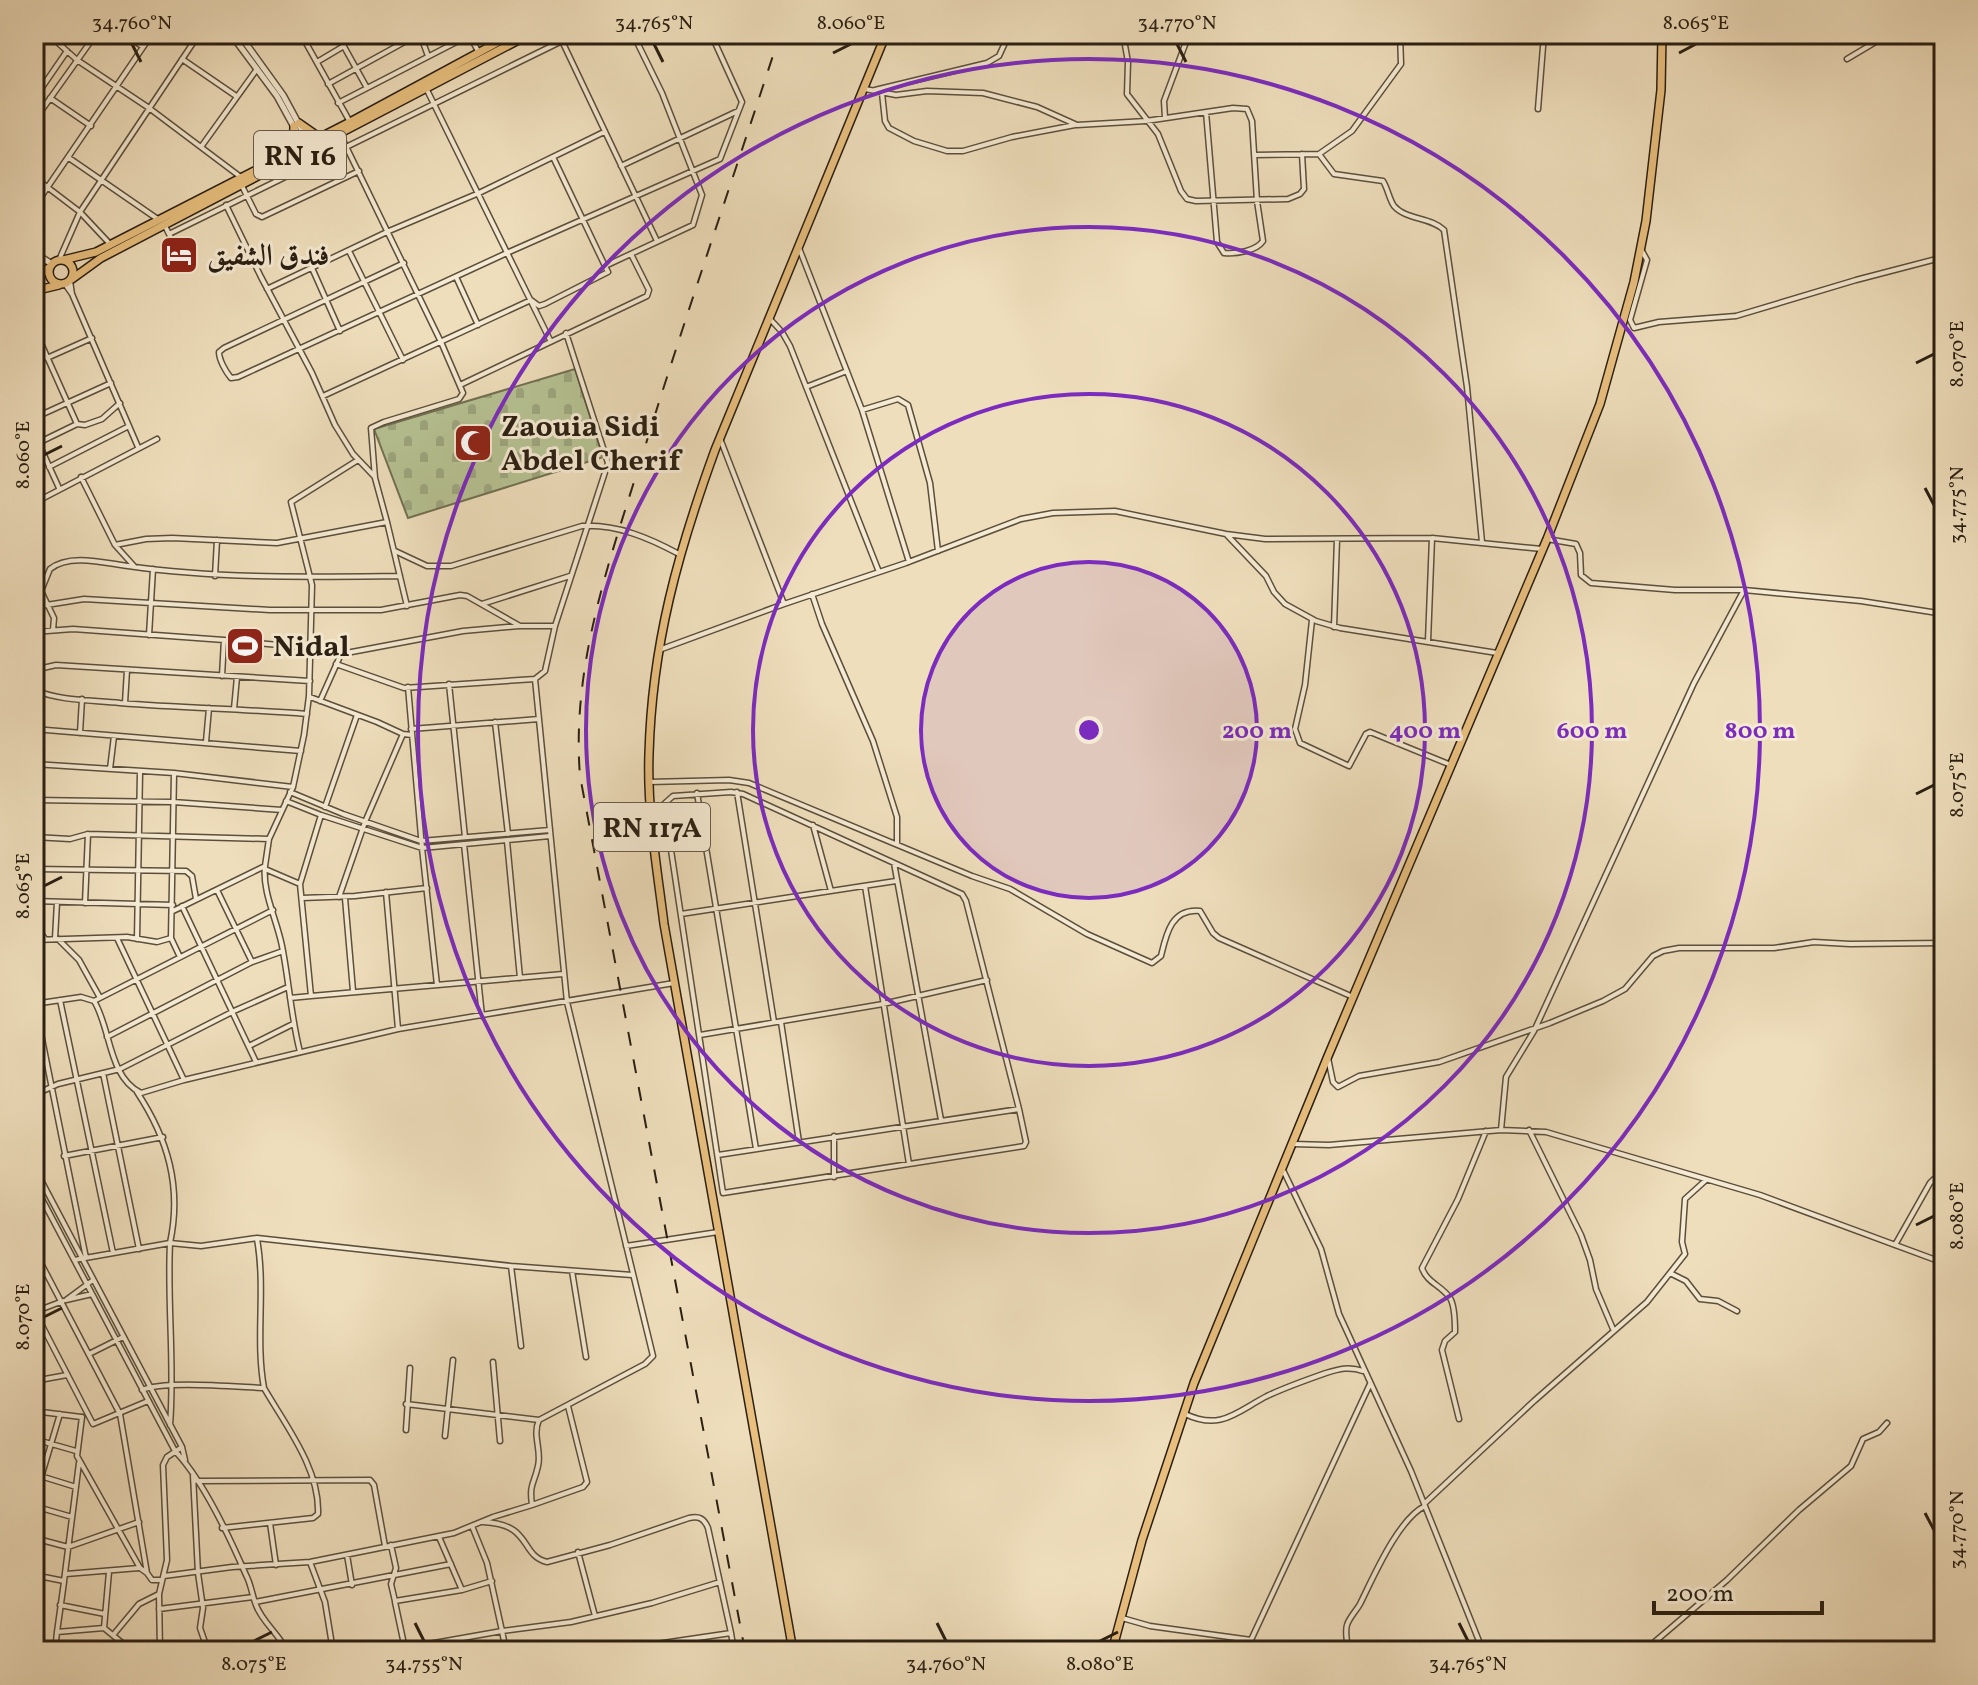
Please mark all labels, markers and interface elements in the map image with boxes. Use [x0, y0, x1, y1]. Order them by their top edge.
text: 34.760°N [92, 10, 172, 38]
text: 34.765°N [615, 10, 693, 38]
text: 8.060°E [817, 10, 885, 38]
text: 34.770°N [1137, 10, 1217, 38]
text: 8.065°E [1663, 10, 1729, 38]
road number: RN 16 [254, 131, 346, 179]
hotel icon: فندق الشفيق [158, 234, 200, 276]
place label: فندق الشفيق [207, 236, 330, 278]
text: 8.070°E [1944, 321, 1972, 387]
place label: Zaouia Sidi Abdel Cherif [501, 407, 683, 483]
text: 8.060°E [10, 421, 38, 489]
mosque icon: Zaouia Sidi Abdel Cherif [452, 422, 494, 464]
text: 34.775°N [1944, 466, 1972, 544]
sports icon: Nidal [224, 625, 266, 667]
place label: Nidal [273, 627, 350, 669]
text: 200 m [1222, 715, 1292, 749]
text: 400 m [1389, 715, 1461, 749]
text: 600 m [1557, 715, 1627, 749]
text: 800 m [1725, 715, 1795, 749]
centre of rings [1075, 716, 1103, 744]
text: 8.075°E [1944, 752, 1972, 818]
road number: RN 117A [594, 803, 710, 851]
text: 8.065°E [10, 853, 38, 919]
text: 8.080°E [1944, 1182, 1972, 1250]
text: 8.070°E [10, 1284, 38, 1350]
text: 34.770°N [1944, 1490, 1972, 1570]
scale bar [1654, 1565, 1822, 1615]
text: 200 m [1666, 1578, 1734, 1612]
text: 8.075°E [221, 1651, 287, 1679]
text: 34.755°N [385, 1651, 463, 1679]
text: 34.760°N [906, 1651, 986, 1679]
text: 8.080°E [1066, 1651, 1134, 1679]
text: 34.765°N [1429, 1651, 1507, 1679]

